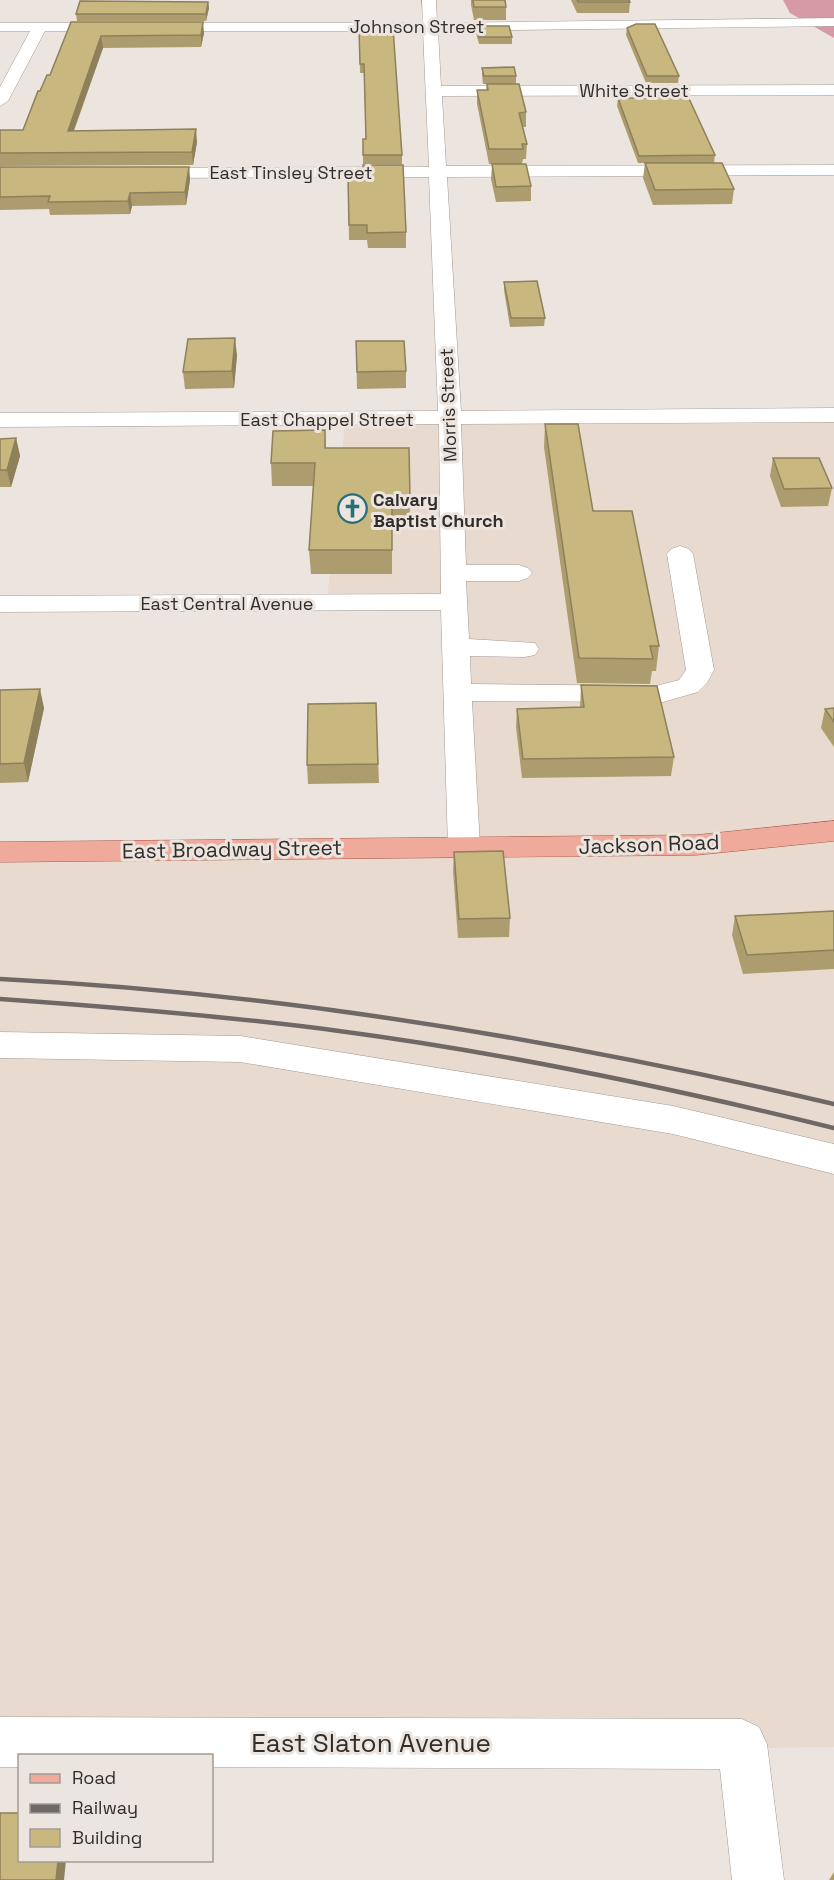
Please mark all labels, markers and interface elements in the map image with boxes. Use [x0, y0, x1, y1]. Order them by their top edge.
street label: Johnson Street [350, 15, 484, 38]
street label: White Street [579, 79, 689, 102]
street label: East Tinsley Street [209, 161, 373, 184]
street label: Morris Street [435, 348, 461, 462]
street label: East Chappel Street [240, 408, 414, 431]
place label: Calvary Baptist Church [373, 488, 504, 532]
church icon: Calvary Baptist Church [336, 493, 368, 525]
street label: East Central Avenue [140, 592, 314, 615]
street label: Jackson Road [578, 828, 720, 860]
street label: East Broadway Street [122, 834, 342, 864]
street label: East Slaton Avenue [251, 1726, 491, 1760]
legend [18, 1754, 213, 1862]
text: Road [72, 1766, 116, 1789]
text: Railway [72, 1796, 138, 1819]
text: Building [72, 1826, 142, 1849]

